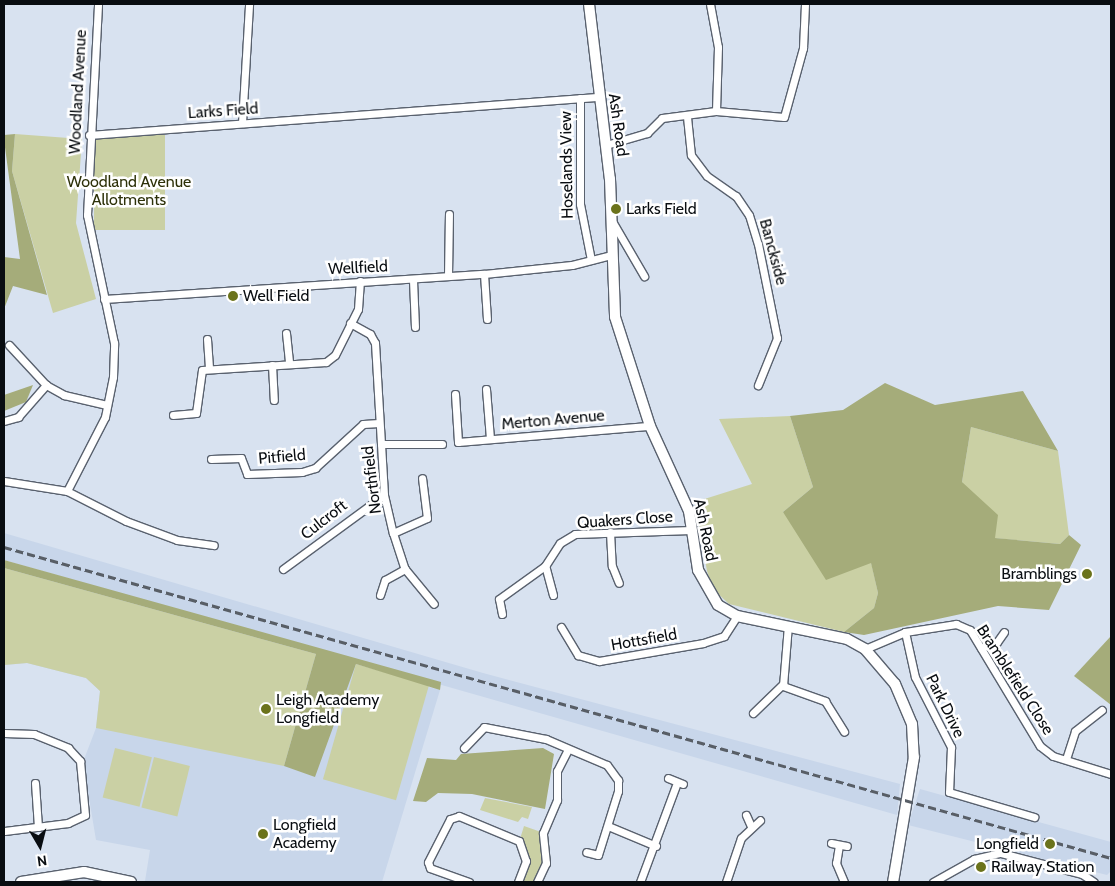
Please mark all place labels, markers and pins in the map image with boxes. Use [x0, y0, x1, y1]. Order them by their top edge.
place label: Larks Field [626, 199, 697, 219]
marker: Larks Field [610, 203, 622, 215]
place label: Well Field [243, 286, 309, 306]
marker: Well Field [227, 290, 239, 302]
place label: Bramblings [1001, 564, 1077, 584]
marker: Bramblings [1081, 568, 1093, 580]
place label: Leigh Academy Longfield [276, 690, 379, 728]
marker: Leigh Academy Longfield [260, 703, 272, 715]
place label: Longfield Academy [273, 815, 337, 853]
marker: Longfield Academy [257, 828, 269, 840]
place label: Longfield [976, 834, 1039, 854]
marker: Longfield [1043, 837, 1057, 851]
place label: Railway Station [991, 857, 1094, 877]
marker: Railway Station [975, 861, 987, 873]

